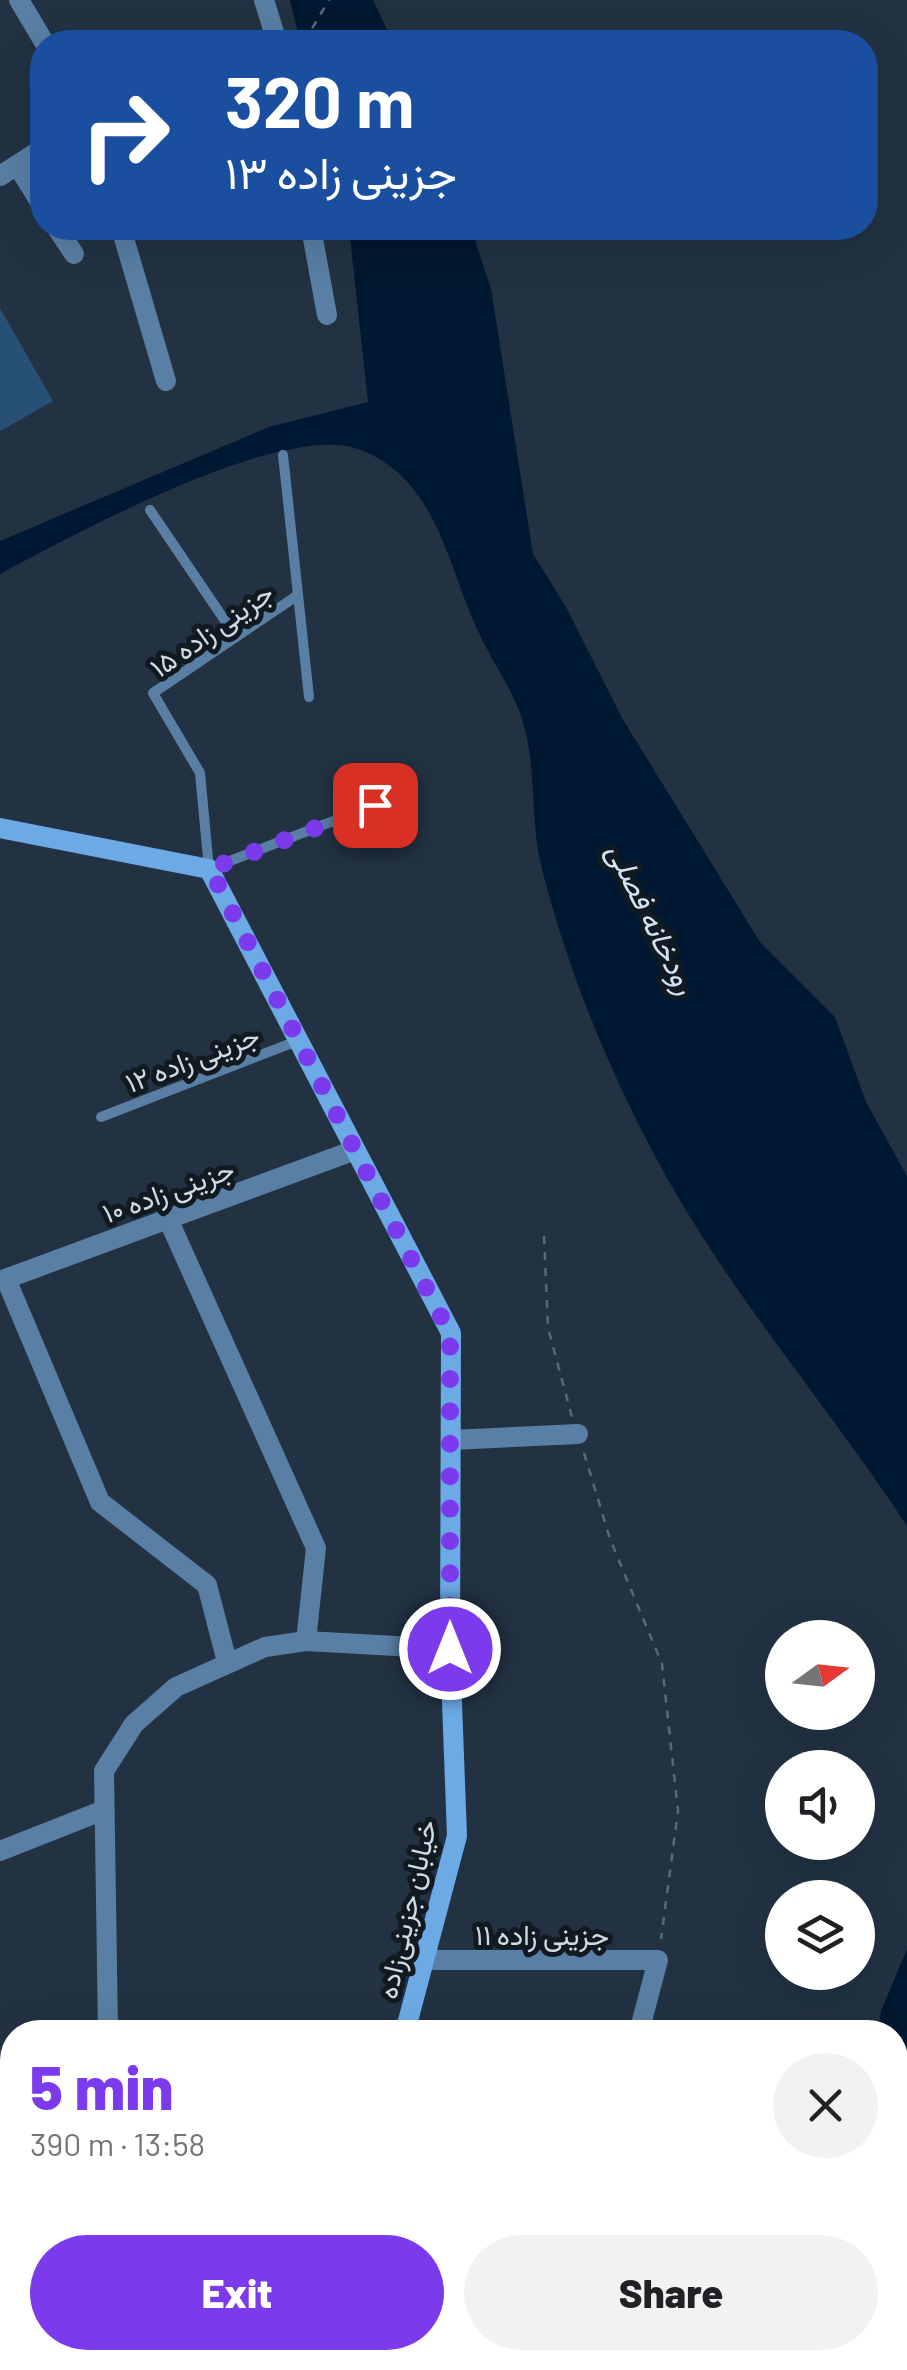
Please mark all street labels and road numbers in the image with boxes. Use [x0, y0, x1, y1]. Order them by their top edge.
street label: جزینی زاده ۱۵ [143, 574, 280, 685]
street label: جزینی زاده ۱۲ [120, 1017, 264, 1101]
street label: جزینی زاده ۱۰ [98, 1150, 239, 1231]
street label: خیابان جزینی‌زاده [369, 1816, 445, 2002]
street label: جزینی زاده ۱۱ [475, 1917, 609, 1953]

